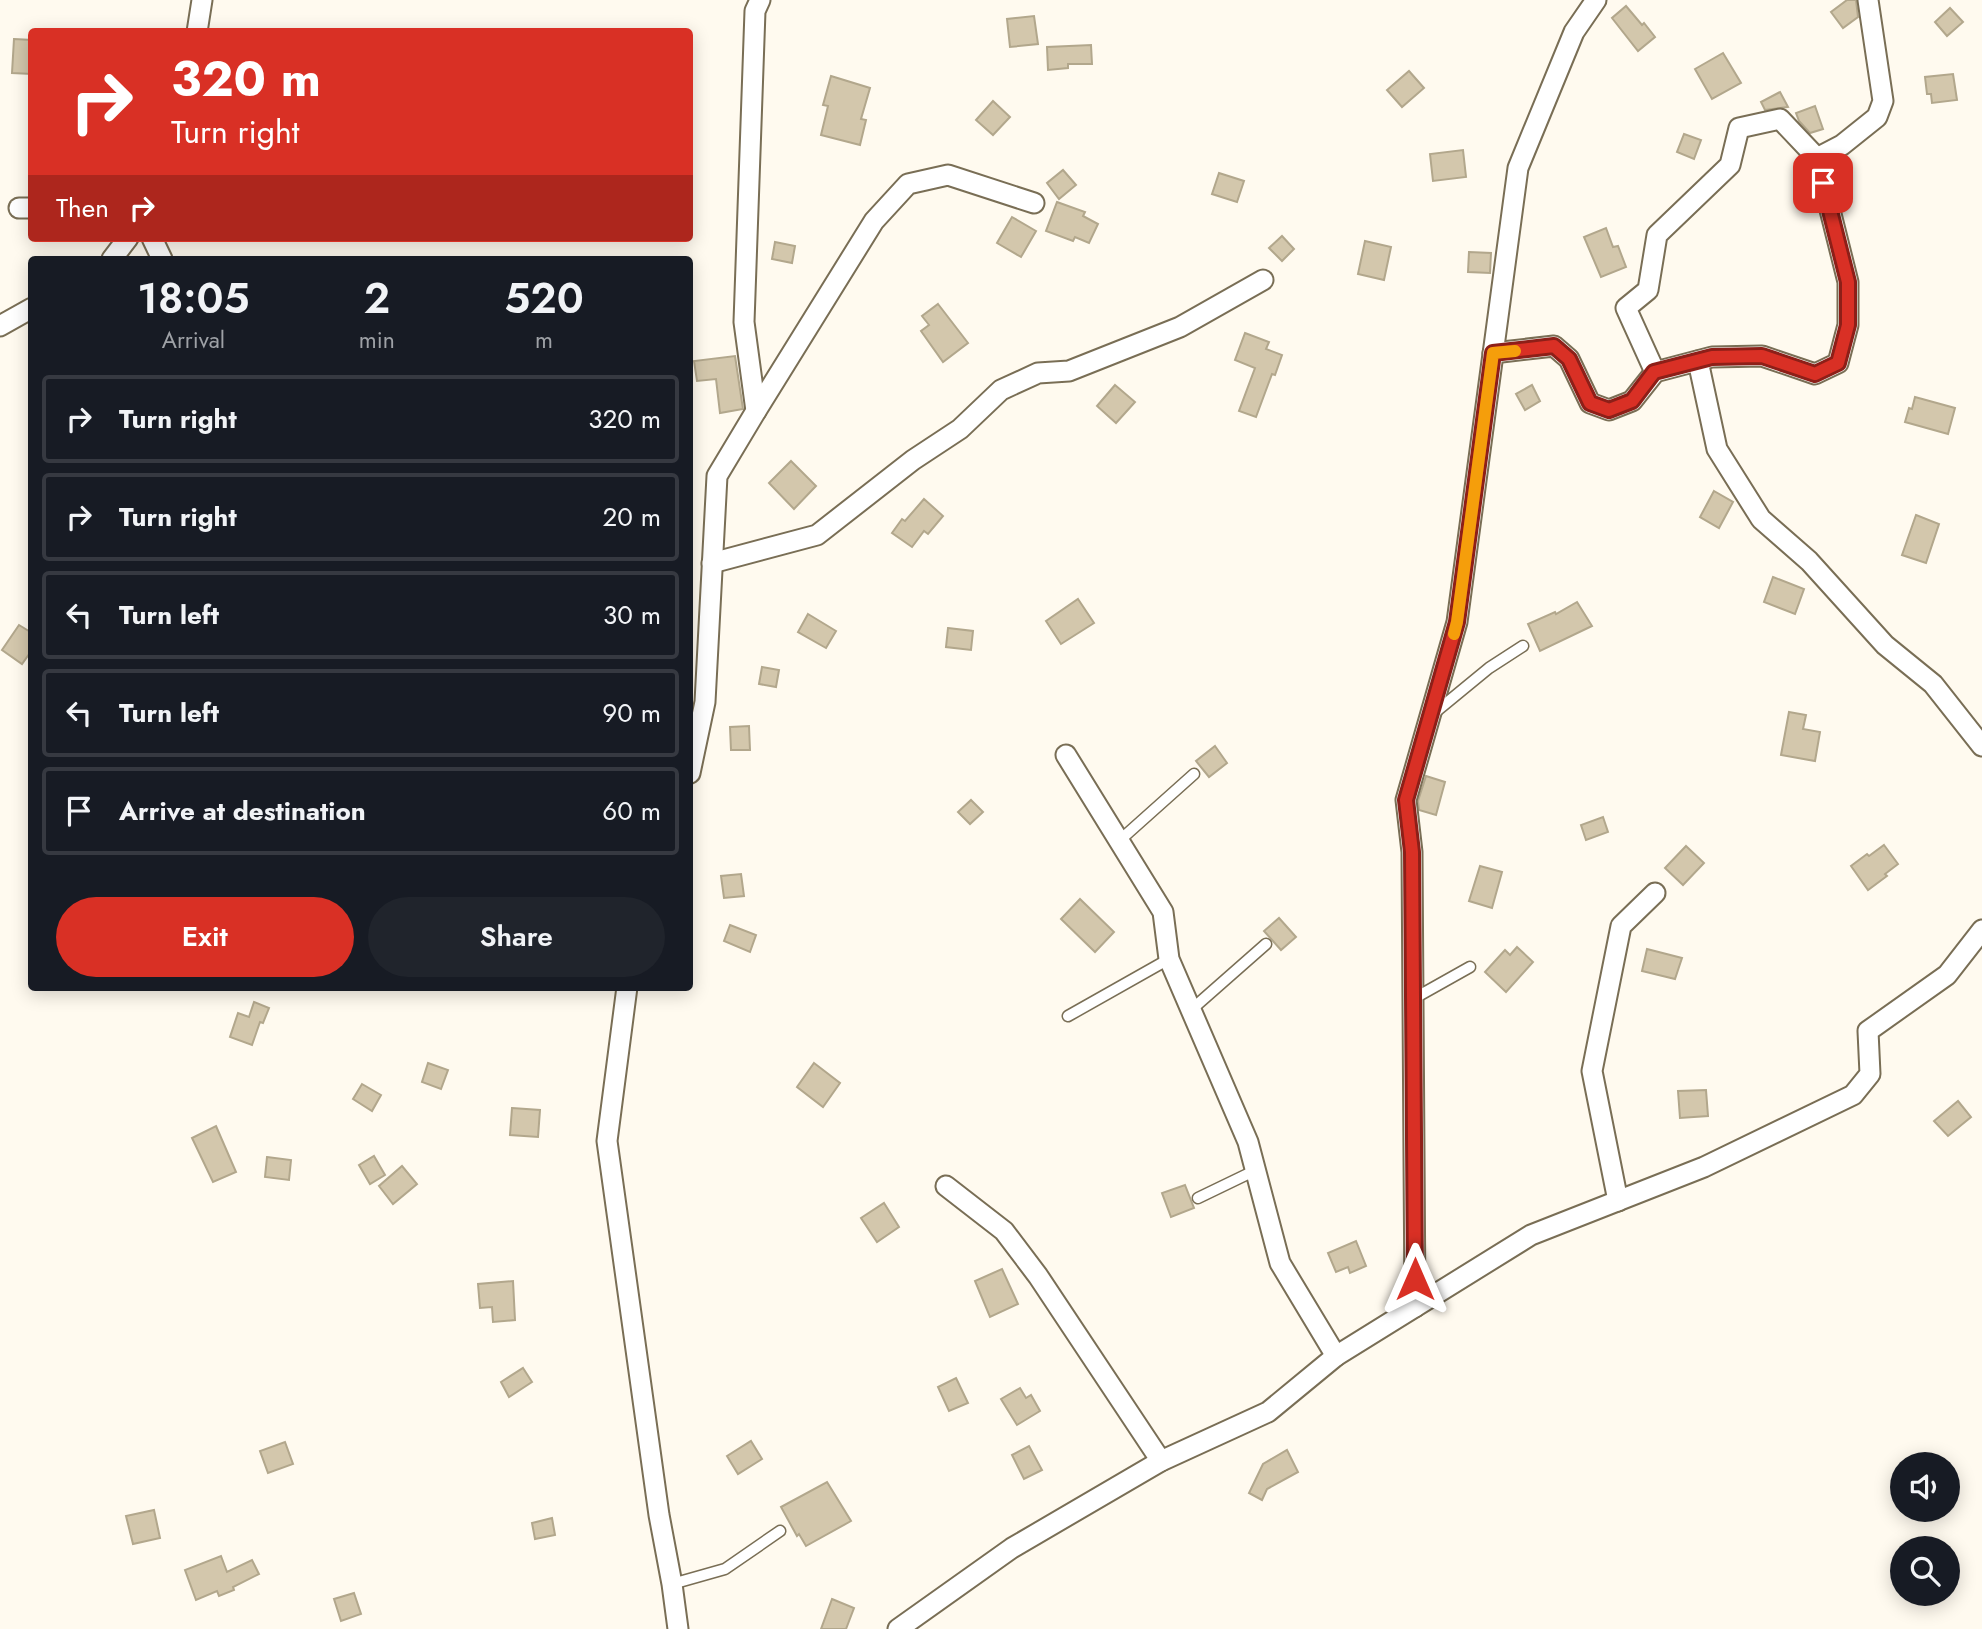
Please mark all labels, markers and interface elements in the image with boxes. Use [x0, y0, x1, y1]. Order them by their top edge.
text: 320 m [171, 44, 321, 114]
icon: right [56, 56, 147, 147]
text: Turn right [171, 109, 300, 155]
pin [1793, 153, 1853, 213]
icon: arrive [1804, 164, 1842, 202]
text: Then [56, 189, 109, 227]
icon: right [123, 189, 161, 227]
text: 18:05 [137, 268, 250, 329]
text: 2 [364, 268, 390, 329]
text: 520 [504, 268, 584, 329]
text: Arrival [162, 323, 225, 357]
text: min [359, 323, 395, 357]
text: m [535, 323, 553, 357]
icon: right [60, 400, 98, 438]
text: Turn right [119, 400, 237, 438]
text: 320 m [588, 400, 661, 438]
icon: right [60, 498, 98, 536]
text: Turn right [119, 498, 237, 536]
text: 20 m [603, 498, 661, 536]
icon: left [60, 596, 98, 634]
text: Turn left [119, 596, 219, 634]
text: 30 m [603, 596, 661, 634]
icon: left [60, 694, 98, 732]
text: Turn left [119, 694, 219, 732]
text: 90 m [602, 694, 661, 732]
icon: arrive [60, 792, 98, 830]
text: Arrive at destination [119, 792, 366, 830]
text: 60 m [602, 792, 661, 830]
button: Exit [56, 897, 354, 977]
button: Share [368, 897, 665, 977]
position arrow [1378, 1242, 1452, 1316]
map controls [1890, 1452, 1960, 1606]
button: sound [1890, 1452, 1960, 1522]
button: search [1890, 1536, 1960, 1606]

